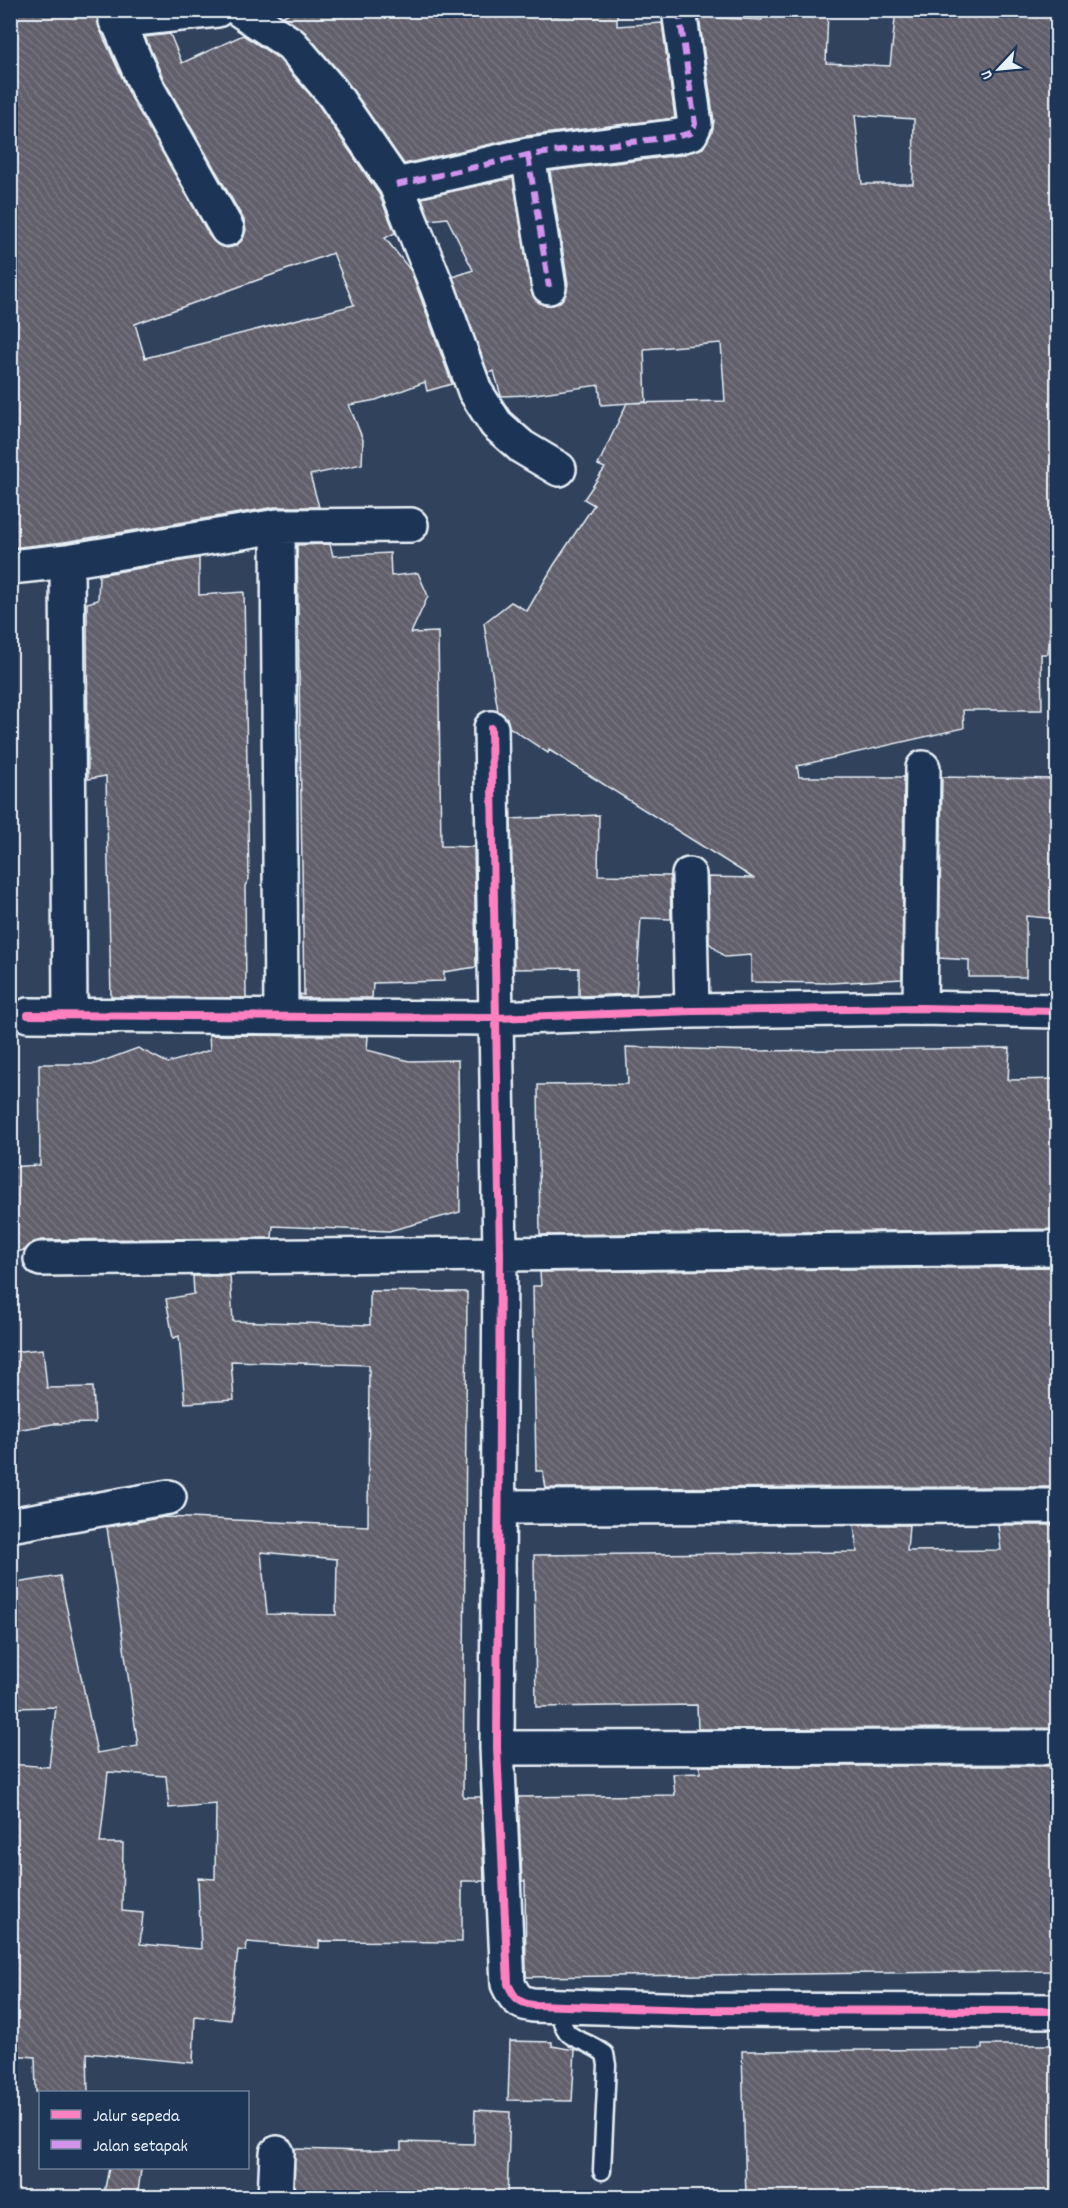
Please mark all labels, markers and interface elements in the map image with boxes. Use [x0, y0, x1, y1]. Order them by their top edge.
north arrow [969, 39, 1029, 99]
text: U [976, 66, 1000, 83]
legend [39, 2091, 249, 2169]
text: Jalur sepeda [93, 2105, 180, 2130]
text: Jalan setapak [93, 2135, 188, 2160]

